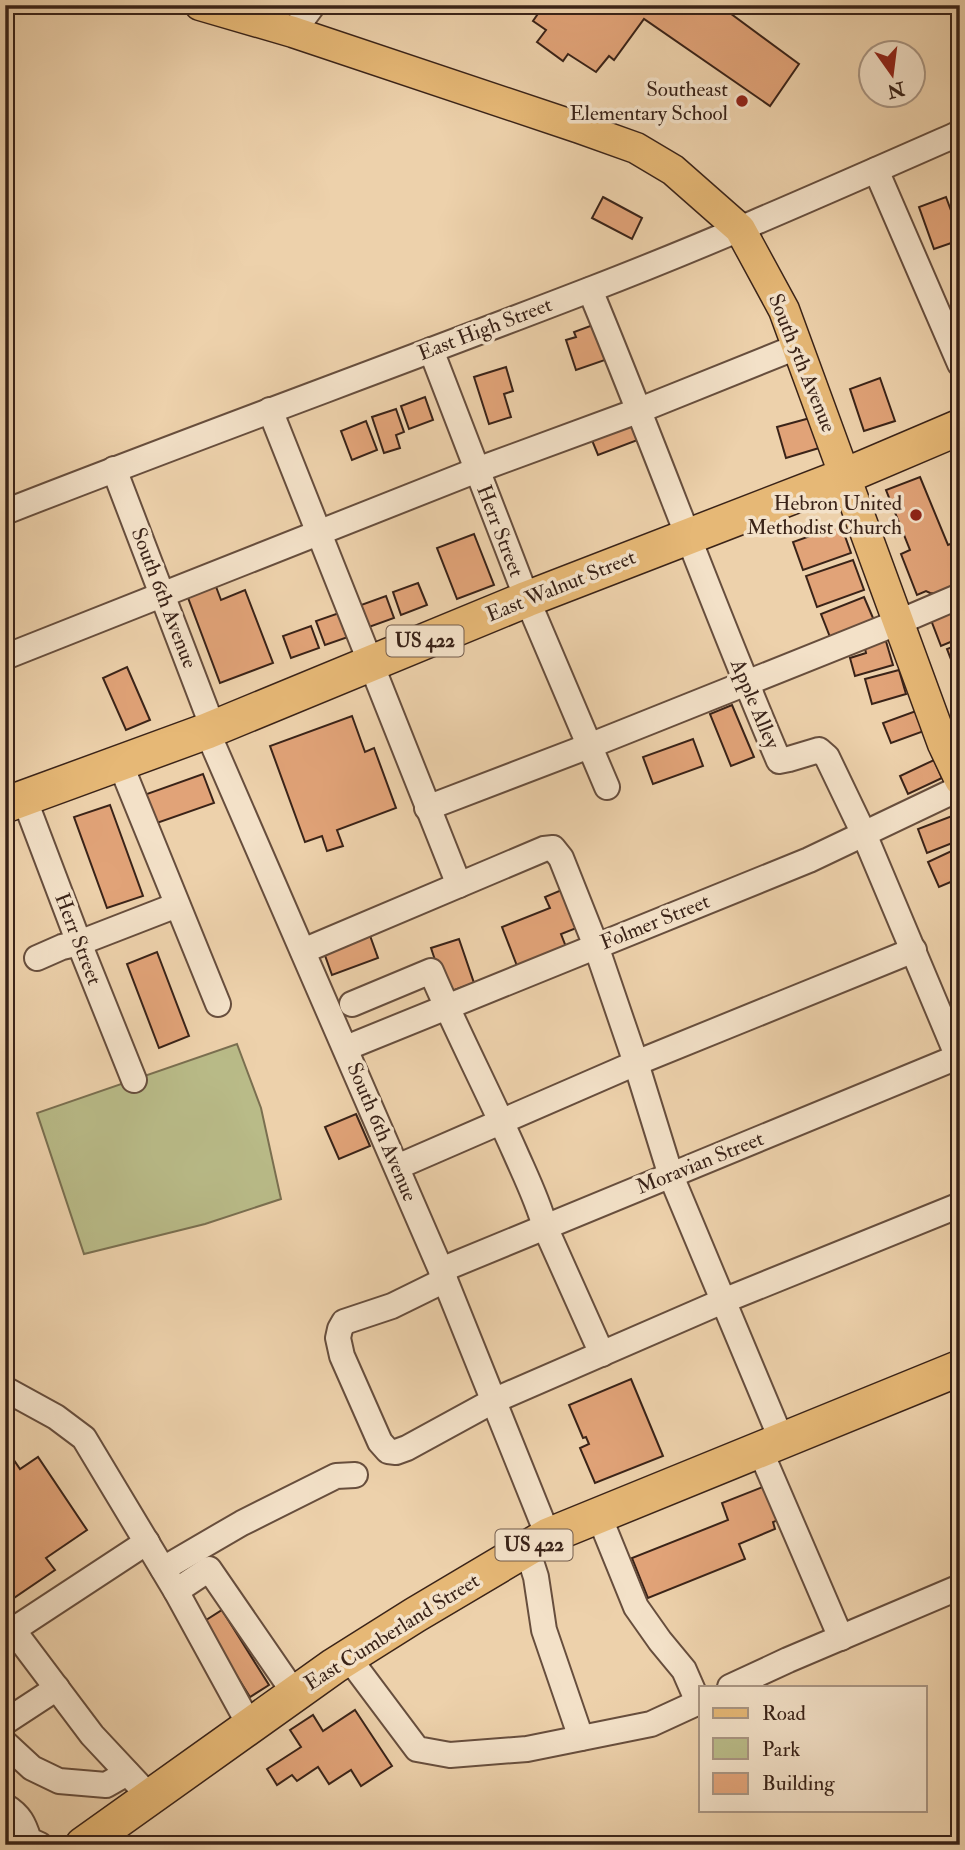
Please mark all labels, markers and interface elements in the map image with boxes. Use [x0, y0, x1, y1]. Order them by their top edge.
north arrow [856, 38, 926, 108]
place label: Southeast Elementary School [570, 76, 729, 127]
text: N [884, 76, 908, 103]
marker: Southeast Elementary School [734, 93, 750, 109]
street label: South 5th Avenue [762, 290, 842, 436]
street label: East High Street [414, 291, 556, 367]
street label: Herr Street [470, 481, 530, 581]
place label: Hebron United Methodist Church [747, 490, 903, 541]
marker: Hebron United Methodist Church [908, 507, 924, 523]
street label: South 6th Avenue [125, 524, 203, 672]
street label: East Walnut Street [482, 544, 640, 628]
road number: US 422 [386, 626, 464, 656]
street label: Apple Alley [724, 654, 786, 754]
street label: Folmer Street [596, 888, 714, 956]
street label: Herr Street [48, 889, 108, 989]
street label: South 6th Avenue [341, 1058, 424, 1206]
street label: Moravian Street [632, 1125, 768, 1201]
road number: US 422 [496, 1530, 572, 1560]
street label: East Cumberland Street [299, 1567, 485, 1697]
legend [699, 1686, 926, 1812]
text: Road [762, 1700, 807, 1727]
text: Park [762, 1736, 800, 1763]
text: Building [762, 1770, 835, 1797]

